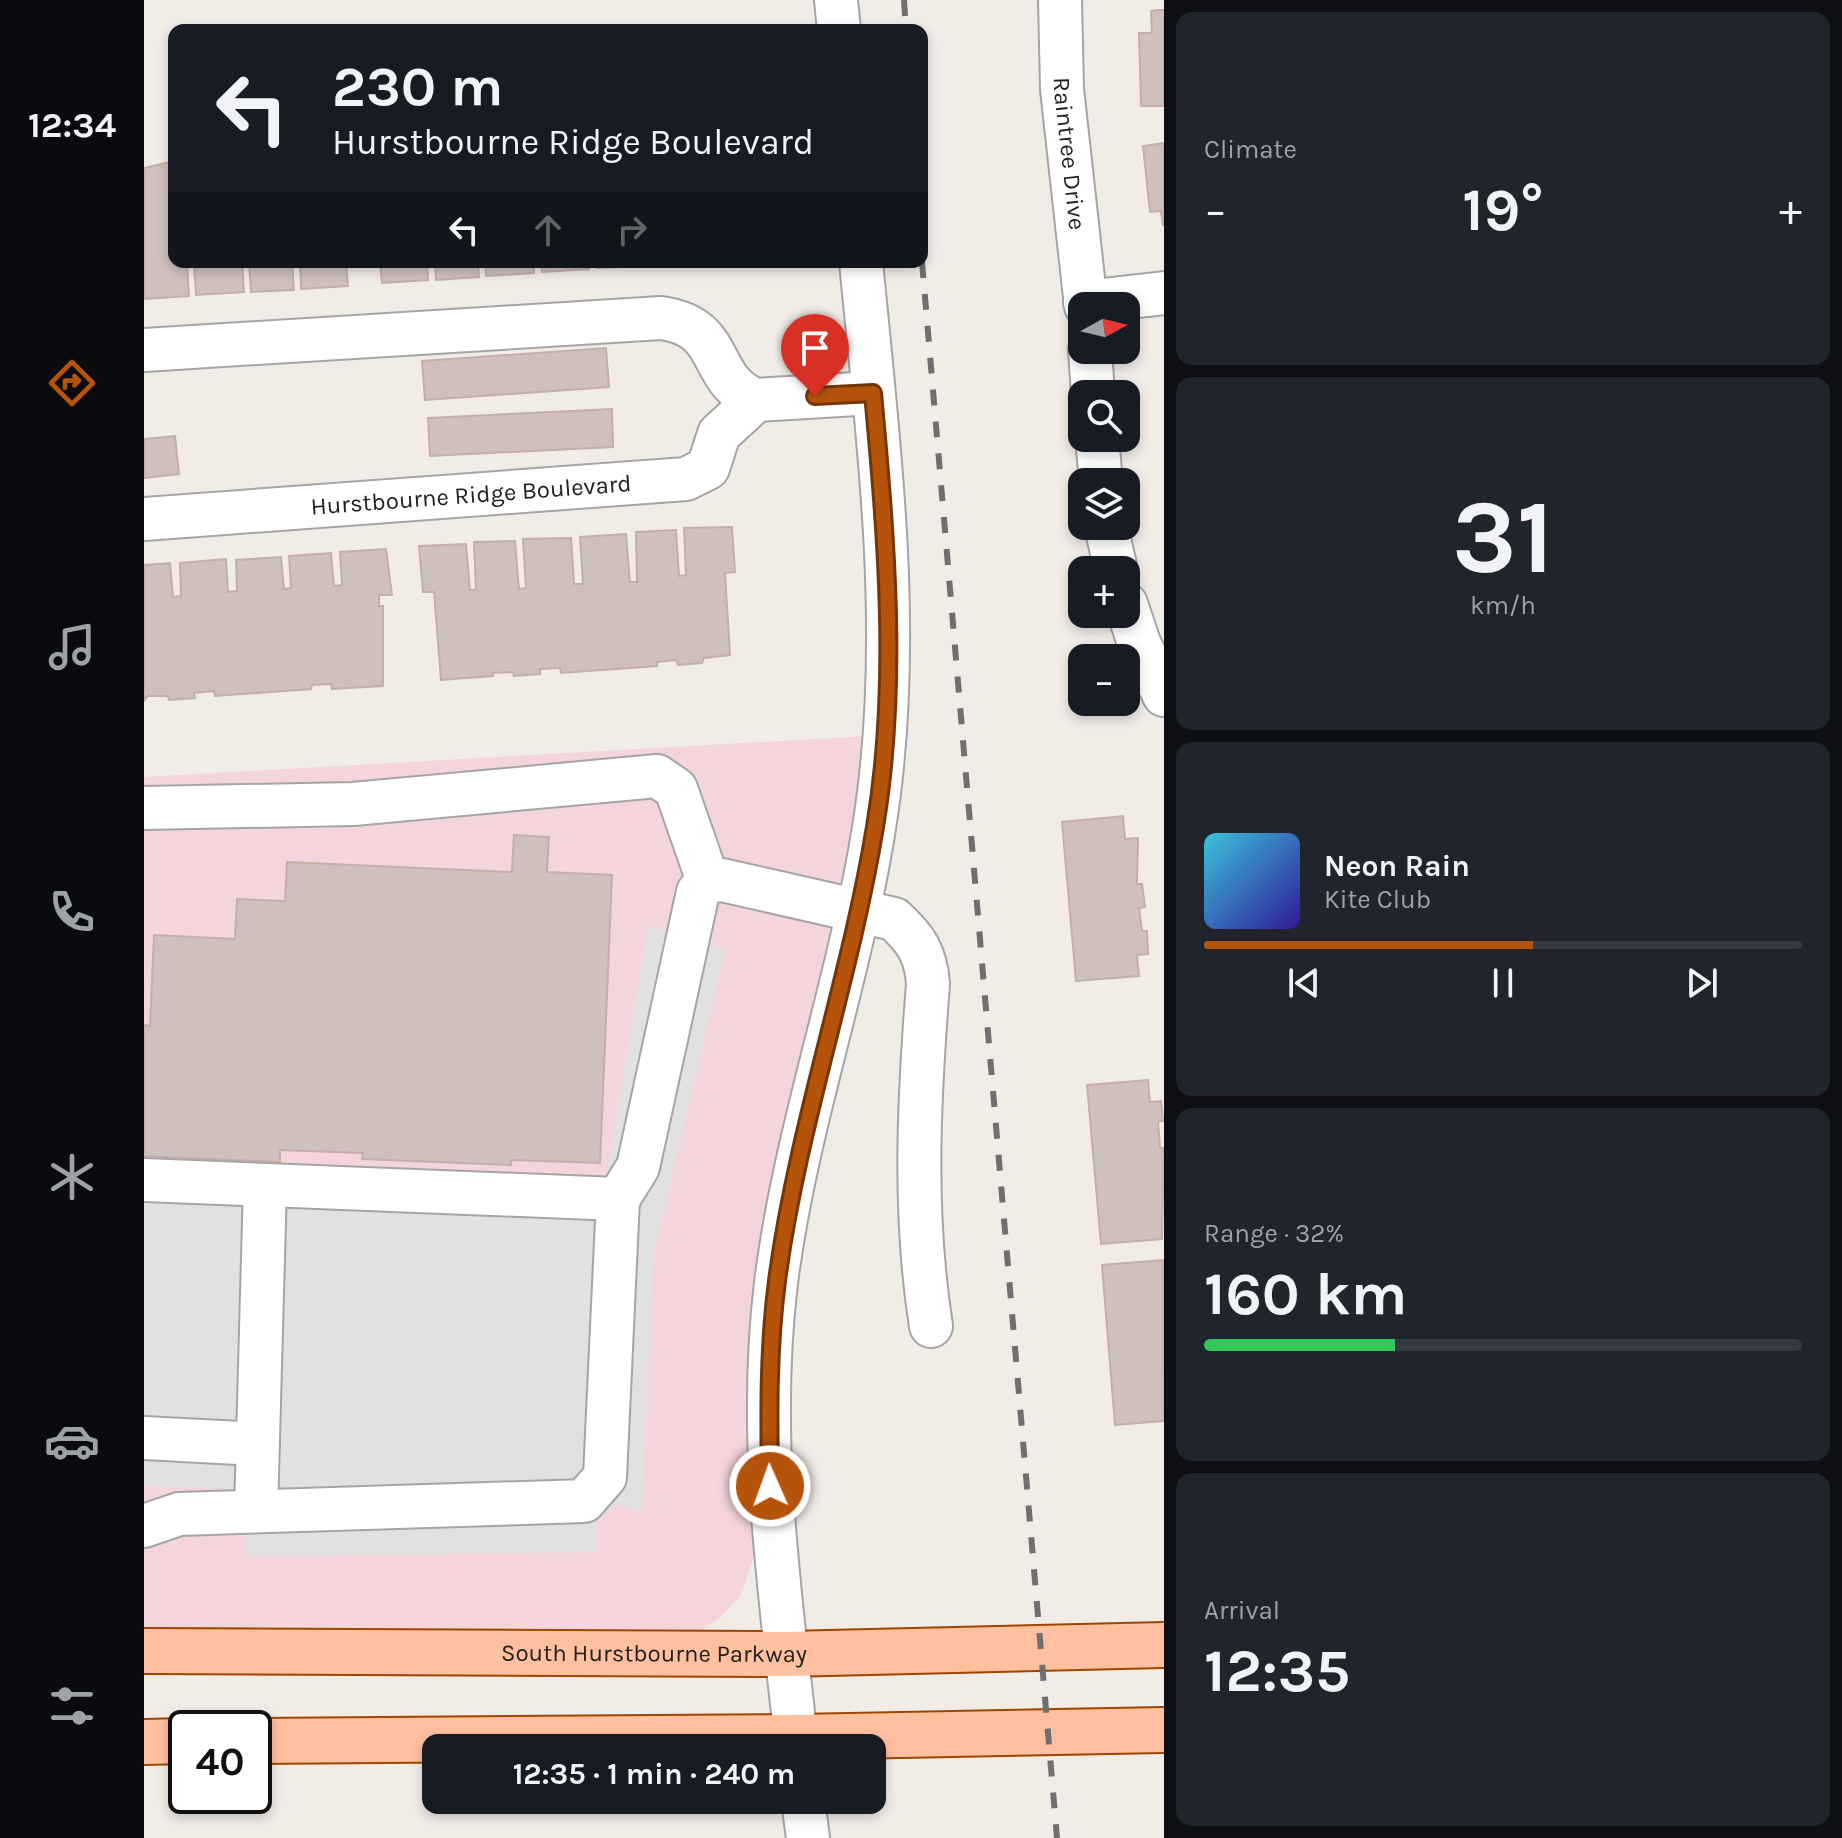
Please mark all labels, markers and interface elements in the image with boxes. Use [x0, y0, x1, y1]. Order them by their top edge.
text: 230 m [332, 54, 503, 119]
icon: left [200, 56, 304, 160]
street label: Raintree Drive [1048, 77, 1092, 232]
text: 12:34 [28, 104, 116, 146]
text: Hurstbourne Ridge Boulevard [332, 121, 814, 163]
text: Climate [1204, 134, 1297, 165]
text: 19° [1462, 175, 1544, 245]
text: − [1204, 185, 1227, 236]
text: + [1779, 185, 1802, 236]
icon: left [442, 208, 486, 252]
icon: ahead [526, 208, 570, 252]
icon: right [610, 208, 654, 252]
north arrow [1068, 292, 1140, 364]
map controls [1068, 292, 1140, 716]
pin [781, 314, 849, 396]
icon: arrive [793, 326, 837, 370]
icon: directions [44, 355, 100, 411]
button: search [1068, 380, 1140, 452]
button: layers [1068, 468, 1140, 540]
street label: Hurstbourne Ridge Boulevard [310, 469, 633, 521]
text: 31 [1452, 477, 1554, 598]
button: + [1068, 556, 1140, 628]
text: km/h [1470, 590, 1536, 621]
icon: music [44, 619, 100, 675]
button: − [1068, 644, 1140, 716]
text: Neon Rain [1324, 848, 1470, 884]
icon: phone [44, 884, 100, 940]
text: Kite Club [1324, 884, 1431, 915]
icon: previous [1282, 961, 1326, 1005]
icon: pause [1481, 961, 1525, 1005]
icon: next [1680, 961, 1724, 1005]
icon: climate [44, 1149, 100, 1205]
text: Range · 32% [1204, 1218, 1344, 1249]
text: 160 km [1204, 1259, 1407, 1329]
icon: car [44, 1413, 100, 1469]
position arrow [728, 1444, 812, 1528]
text: Arrival [1204, 1595, 1280, 1626]
text: 12:35 [1204, 1636, 1350, 1706]
street label: South Hurstbourne Parkway [501, 1639, 807, 1668]
icon: filters [44, 1678, 100, 1734]
speed limit sign: 40 [168, 1710, 272, 1814]
text: 12:35 · 1 min · 240 m [513, 1756, 795, 1792]

